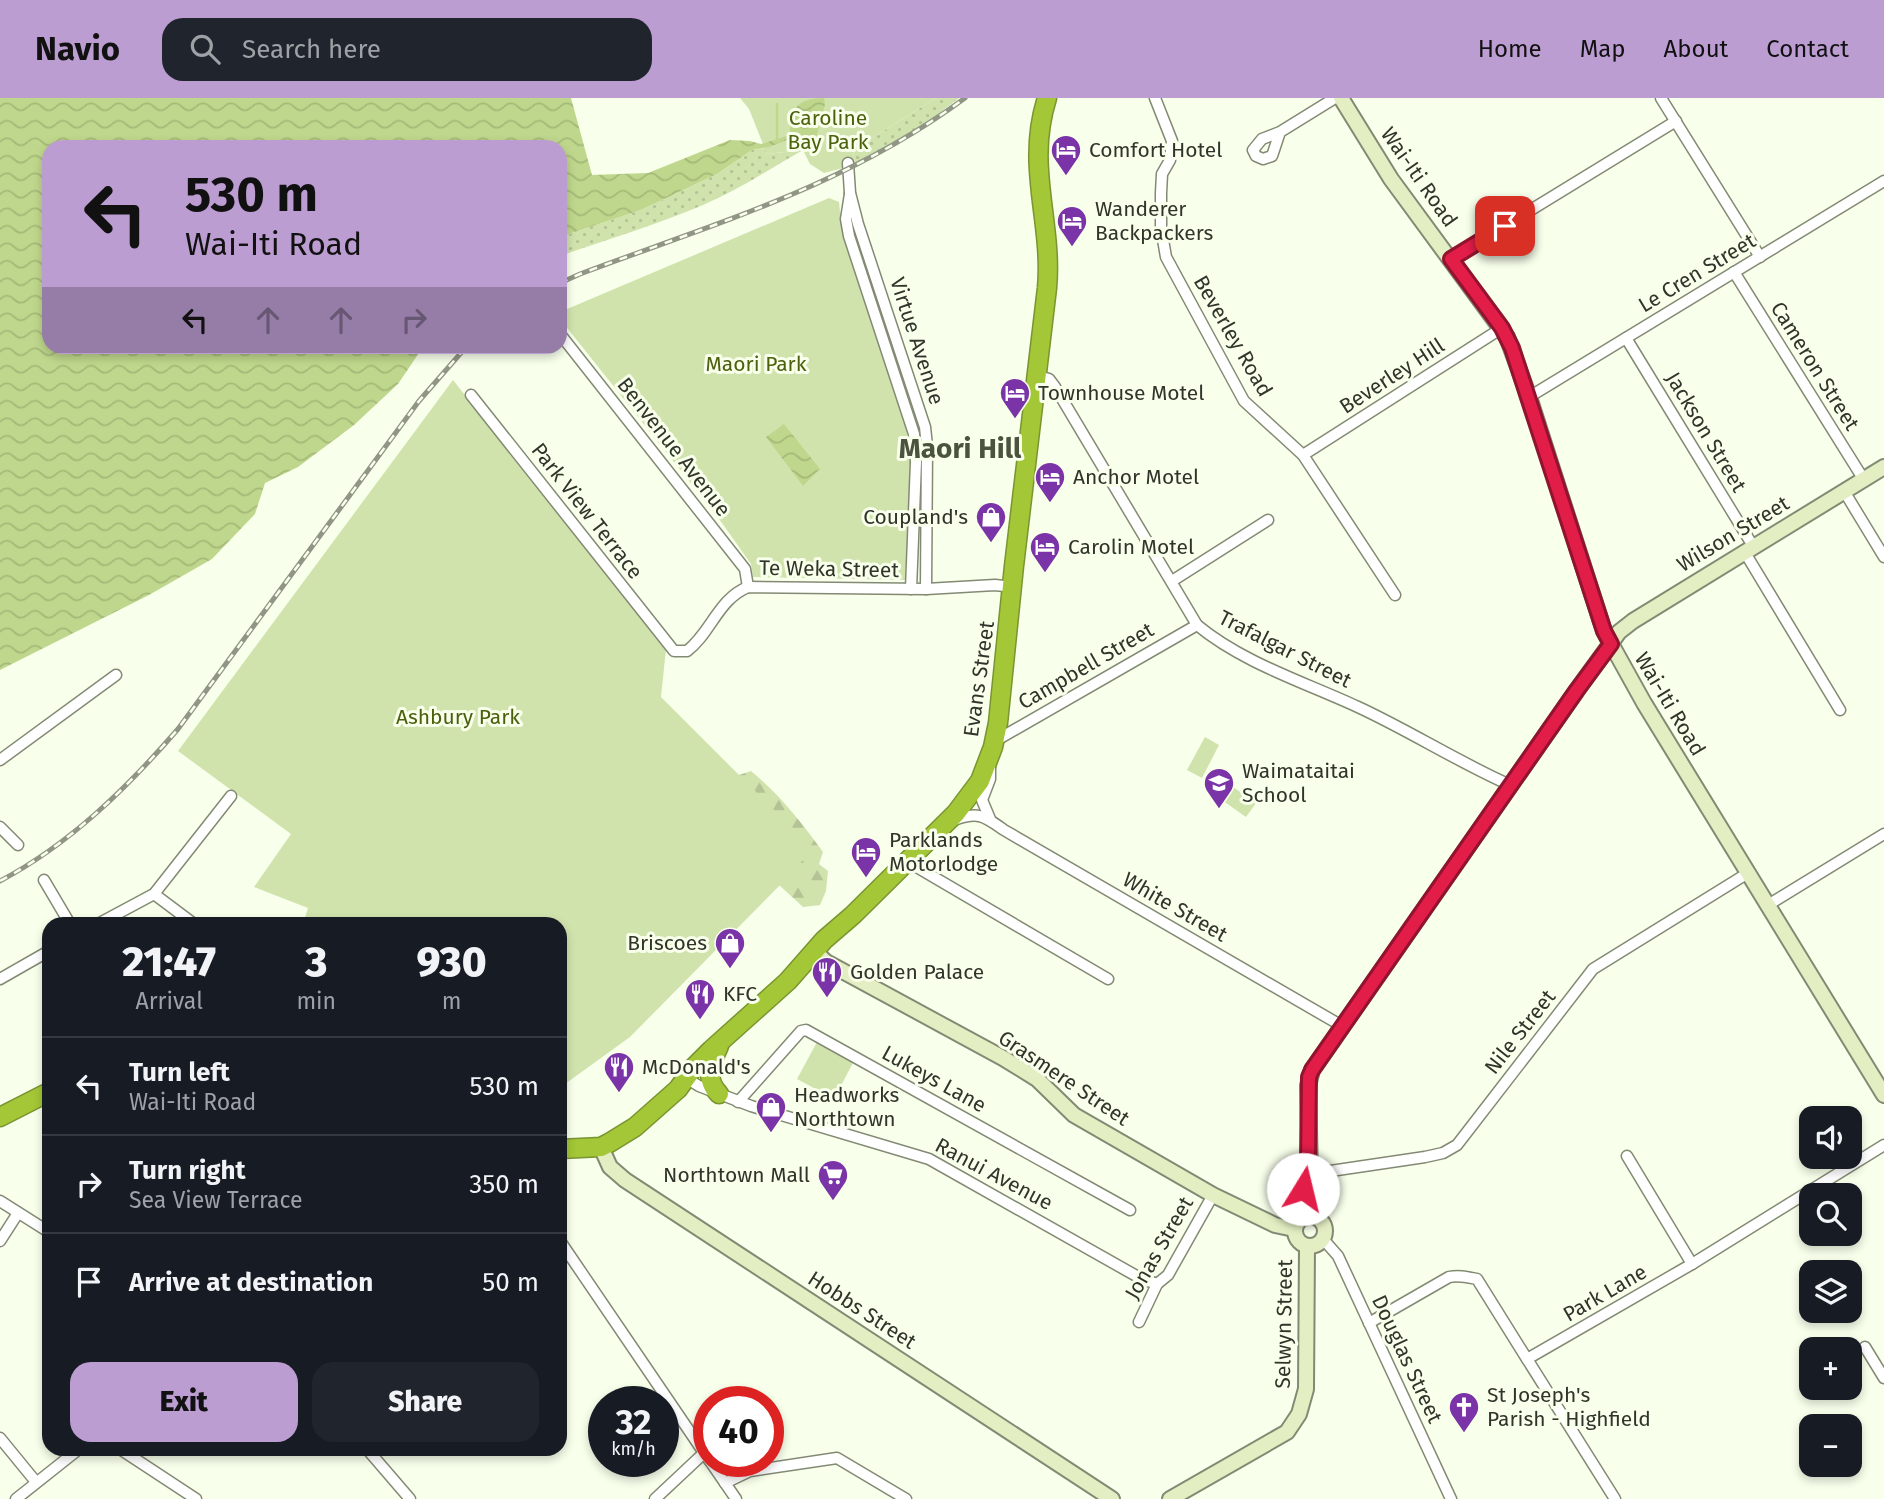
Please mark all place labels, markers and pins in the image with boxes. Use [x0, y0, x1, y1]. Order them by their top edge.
hotel icon: Comfort Hotel [1049, 133, 1083, 177]
place label: Comfort Hotel [1089, 137, 1222, 163]
place label: Wanderer Backpackers [1095, 196, 1214, 246]
pin [1475, 196, 1535, 256]
hotel icon: Wanderer Backpackers [1055, 204, 1089, 248]
hotel icon: Townhouse Motel [998, 376, 1032, 420]
place label: Townhouse Motel [1038, 380, 1204, 406]
hotel icon: Anchor Motel [1033, 460, 1067, 504]
place label: Anchor Motel [1073, 464, 1199, 490]
shop icon: Coupland's [974, 500, 1008, 544]
place label: Coupland's [863, 504, 968, 530]
hotel icon: Carolin Motel [1028, 530, 1062, 574]
place label: Carolin Motel [1068, 534, 1194, 560]
place label: Waimataitai School [1242, 758, 1355, 808]
school or university icon: Waimataitai School [1202, 766, 1236, 810]
place label: Parklands Motorlodge [889, 827, 998, 877]
hotel icon: Parklands Motorlodge [849, 835, 883, 879]
shop icon: Briscoes [713, 926, 747, 970]
place label: Briscoes [627, 930, 707, 956]
restaurant icon: Golden Palace [810, 955, 844, 999]
place label: Golden Palace [850, 959, 984, 985]
restaurant icon: KFC [683, 977, 717, 1021]
place label: KFC [723, 981, 757, 1007]
restaurant icon: McDonald's [602, 1050, 636, 1094]
place label: McDonald's [642, 1054, 751, 1080]
place label: Headworks Northtown [794, 1082, 900, 1132]
shop icon: Headworks Northtown [754, 1090, 788, 1134]
supermarket icon: Northtown Mall [816, 1158, 850, 1202]
place label: Northtown Mall [663, 1162, 810, 1188]
place label: St Joseph's Parish - Highfield [1487, 1382, 1651, 1432]
church icon: St Joseph's Parish - Highfield [1447, 1390, 1481, 1434]

